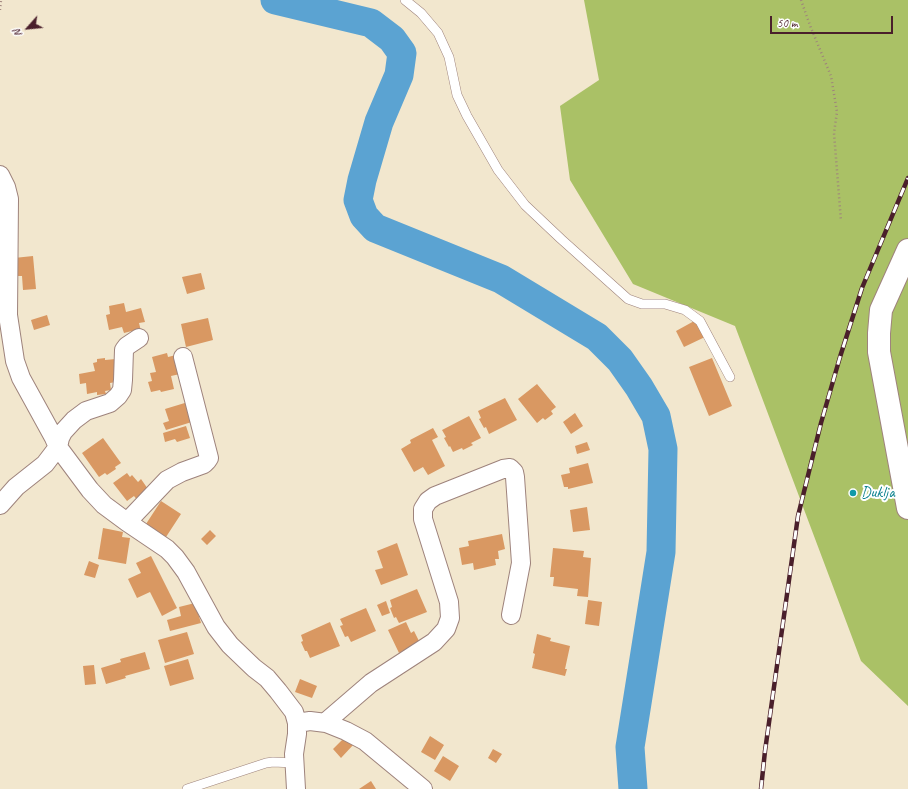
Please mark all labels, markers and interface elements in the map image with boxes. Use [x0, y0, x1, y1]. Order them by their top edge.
north arrow [8, 8, 48, 48]
scale bar [772, 8, 895, 34]
text: 50 m [777, 15, 797, 31]
text: N [10, 27, 25, 40]
place label: Duklja [861, 483, 895, 503]
marker: Duklja [848, 488, 858, 498]

